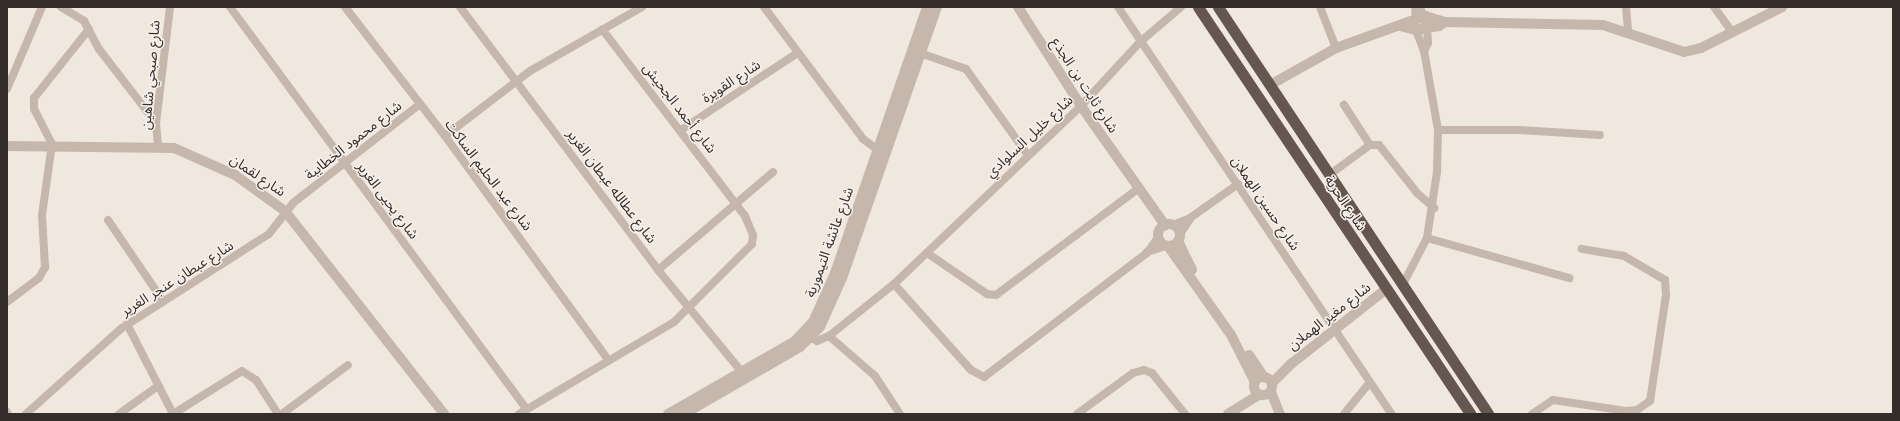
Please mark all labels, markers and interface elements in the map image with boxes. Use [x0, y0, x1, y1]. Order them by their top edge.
street label: شارع صبحي شاهين [137, 20, 163, 130]
street label: شارع ثابت بن الجذع [1048, 34, 1122, 136]
street label: شارع القويرة [699, 56, 763, 106]
street label: شارع أحمد الجحيش [640, 60, 720, 156]
street label: شارع خليل السلوادي [982, 91, 1076, 181]
street label: شارع محمود الخطايبة [301, 97, 405, 183]
street label: شارع عبد الحليم الساكت [442, 116, 536, 234]
street label: شارع عطالله عبطان الغرير [564, 126, 660, 246]
street label: شارع لقمان [227, 150, 289, 200]
street label: شارع حسين الهملان [1228, 153, 1304, 253]
street label: شارع يحيى الغرير [353, 158, 423, 242]
street label: شارع الحرية [1321, 172, 1371, 234]
street label: شارع عائشة التيمورية [801, 185, 857, 299]
street label: شارع عبطان عنجر الغرير [118, 237, 236, 319]
street label: شارع مغير الهملان [1284, 279, 1374, 353]

